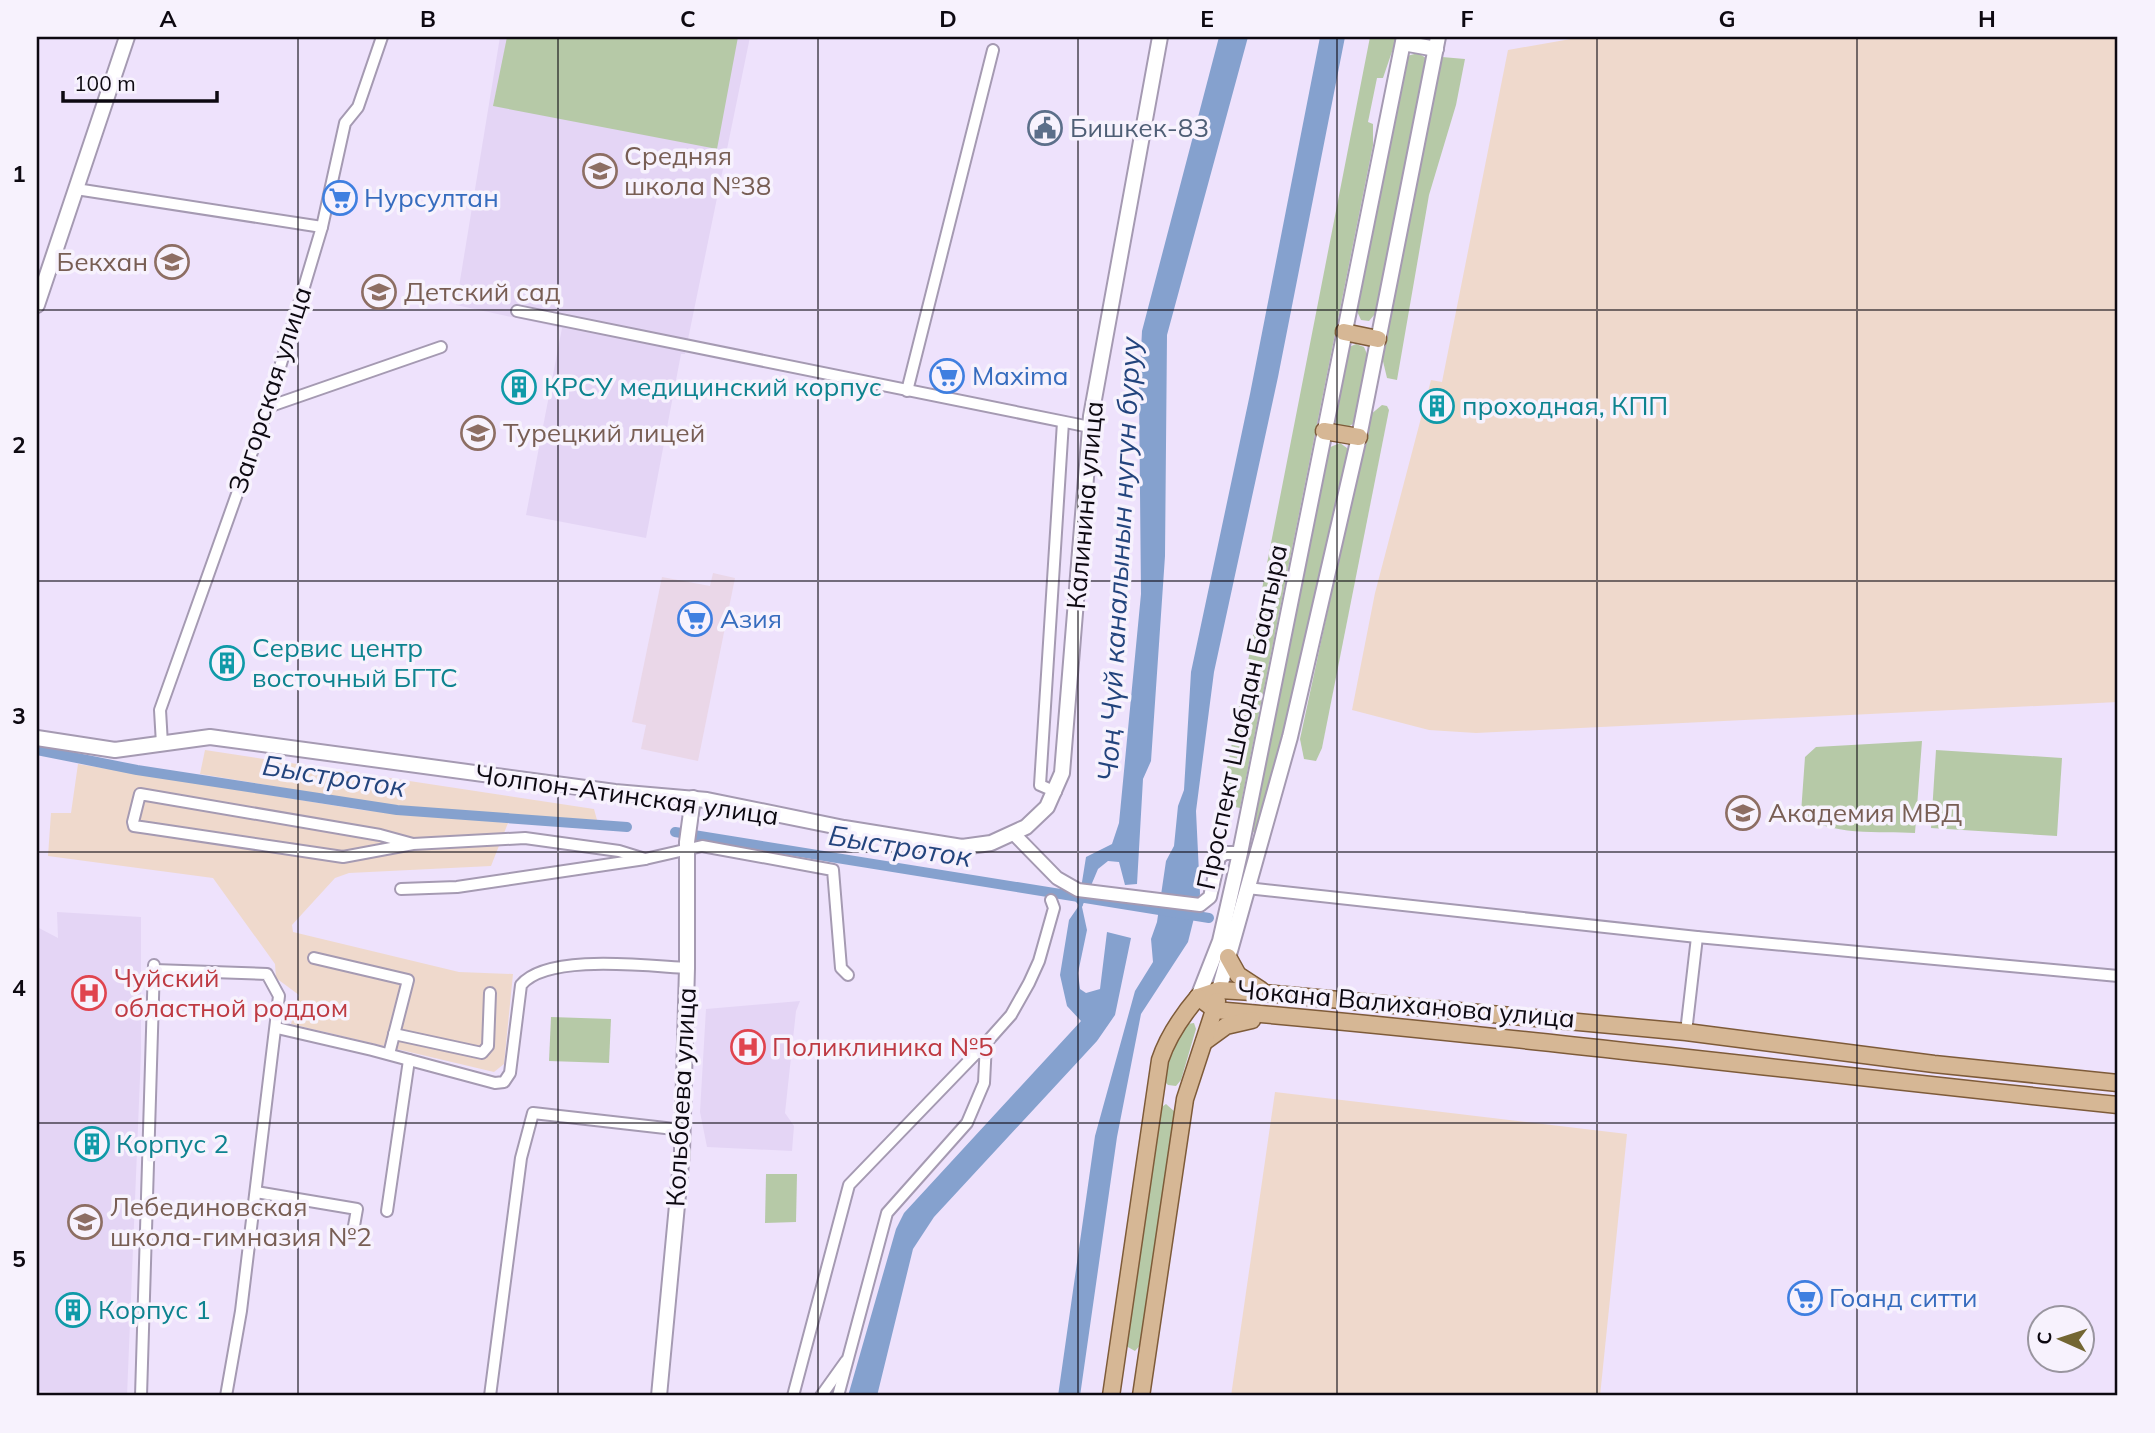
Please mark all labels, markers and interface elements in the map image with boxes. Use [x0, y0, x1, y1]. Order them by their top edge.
text: A [159, 4, 177, 33]
text: B [420, 4, 436, 33]
text: C [680, 4, 696, 33]
text: D [939, 4, 957, 33]
text: E [1200, 4, 1214, 33]
text: F [1460, 4, 1474, 33]
text: G [1718, 4, 1736, 33]
text: H [1978, 4, 1996, 33]
scale bar [63, 60, 217, 104]
text: 100 m [74, 70, 136, 96]
public building icon: Бишкек-83 [1026, 109, 1064, 147]
place label: Бишкек-83 [1070, 111, 1209, 144]
place label: Средняя школа №38 [624, 139, 771, 202]
school or university icon: Средняя школа №38 [581, 152, 619, 190]
text: 1 [12, 159, 26, 188]
supermarket icon: Нурсултан [321, 179, 359, 217]
place label: Нурсултан [364, 181, 499, 214]
school or university icon: Бекхан [153, 243, 191, 281]
place label: Бекхан [57, 245, 148, 278]
school or university icon: Детский сад [360, 273, 398, 311]
place label: Детский сад [404, 275, 561, 308]
street label: Загорская улица [221, 282, 318, 497]
water label: Чоң Чүй каналынын нугун буруу [1089, 335, 1148, 782]
supermarket icon: Maxima [928, 357, 966, 395]
place label: Maxima [972, 359, 1068, 392]
building icon: КРСУ медицинский корпус [500, 368, 538, 406]
place label: КРСУ медицинский корпус [544, 370, 882, 403]
building icon: проходная, КПП [1418, 387, 1456, 425]
place label: проходная, КПП [1462, 389, 1668, 422]
street label: Калинина улица [1059, 400, 1110, 610]
school or university icon: Турецкий лицей [459, 414, 497, 452]
place label: Турецкий лицей [503, 416, 705, 449]
text: 2 [12, 430, 26, 459]
street label: Проспект Шабдан Баатыра [1189, 541, 1294, 892]
supermarket icon: Азия [676, 600, 714, 638]
place label: Азия [720, 602, 782, 635]
place label: Сервис центр восточный БГТС [252, 631, 458, 694]
building icon: Сервис центр восточный БГТС [208, 644, 246, 682]
text: 3 [12, 701, 26, 730]
water label: Быстроток [260, 747, 409, 804]
street label: Чолпон-Атинская улица [473, 757, 781, 832]
school or university icon: Академия МВД [1724, 794, 1762, 832]
place label: Академия МВД [1768, 796, 1962, 829]
water label: Быстроток [826, 817, 975, 874]
place label: Чуйский областной роддом [114, 961, 348, 1024]
street label: Чокана Валиханова улица [1236, 972, 1576, 1035]
text: 4 [12, 973, 26, 1002]
hospital icon: Чуйский областной роддом [70, 974, 108, 1012]
street label: Кольбаева улица [658, 986, 703, 1207]
hospital icon: Поликлиника №5 [729, 1028, 767, 1066]
place label: Поликлиника №5 [772, 1030, 994, 1063]
building icon: Корпус 2 [73, 1125, 111, 1163]
place label: Корпус 2 [116, 1127, 229, 1160]
place label: Лебединовская школа-гимназия №2 [110, 1190, 372, 1253]
school or university icon: Лебединовская школа-гимназия №2 [66, 1203, 104, 1241]
text: 5 [12, 1244, 26, 1273]
supermarket icon: Гоанд ситти [1786, 1279, 1824, 1317]
place label: Гоанд ситти [1829, 1281, 1978, 1314]
building icon: Корпус 1 [54, 1291, 92, 1329]
place label: Корпус 1 [98, 1293, 211, 1326]
north arrow [2025, 1304, 2096, 1374]
text: С [2032, 1331, 2056, 1345]

